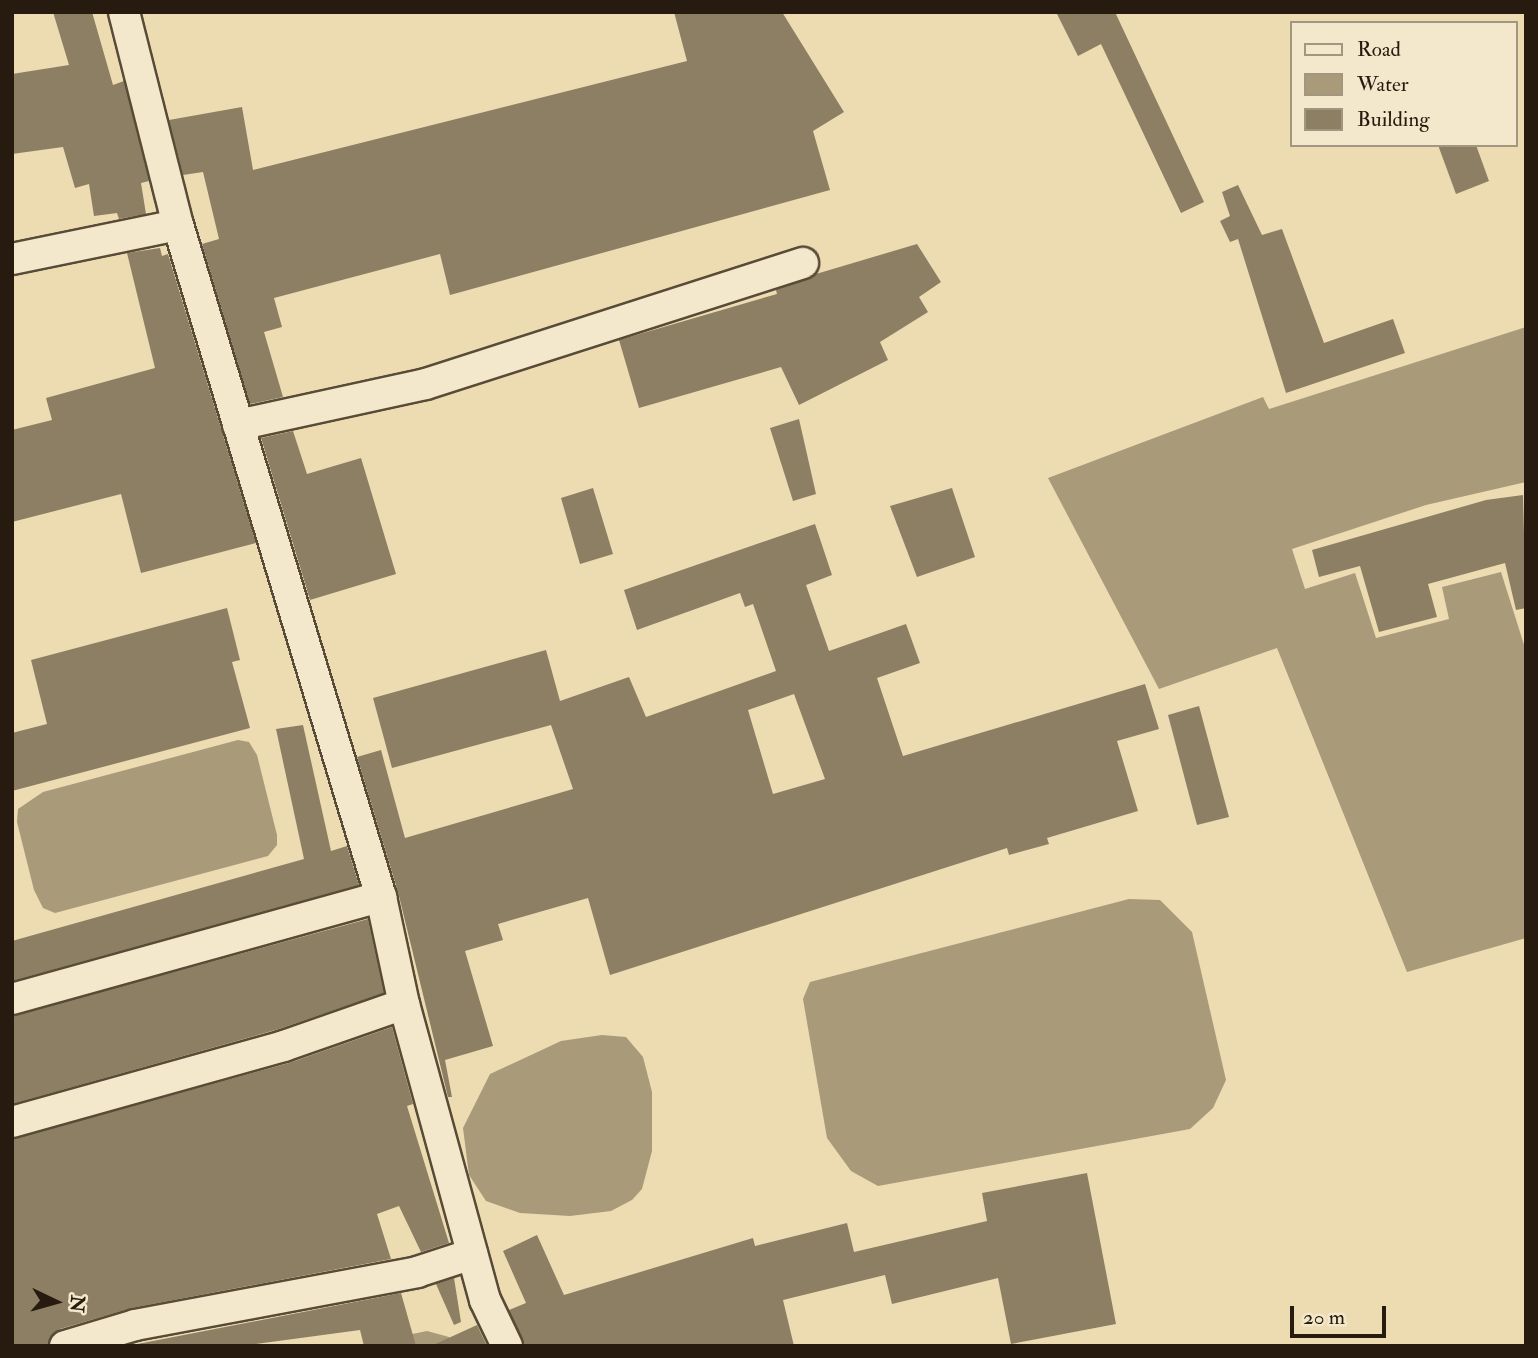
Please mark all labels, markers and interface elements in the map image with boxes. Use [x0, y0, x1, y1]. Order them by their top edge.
legend [1290, 21, 1517, 147]
text: Road [1357, 36, 1401, 63]
text: Water [1357, 71, 1409, 98]
text: Building [1357, 106, 1430, 133]
north arrow [21, 1267, 91, 1337]
scale bar [1293, 1292, 1389, 1336]
text: N [64, 1294, 90, 1313]
text: 20 m [1303, 1304, 1345, 1331]

